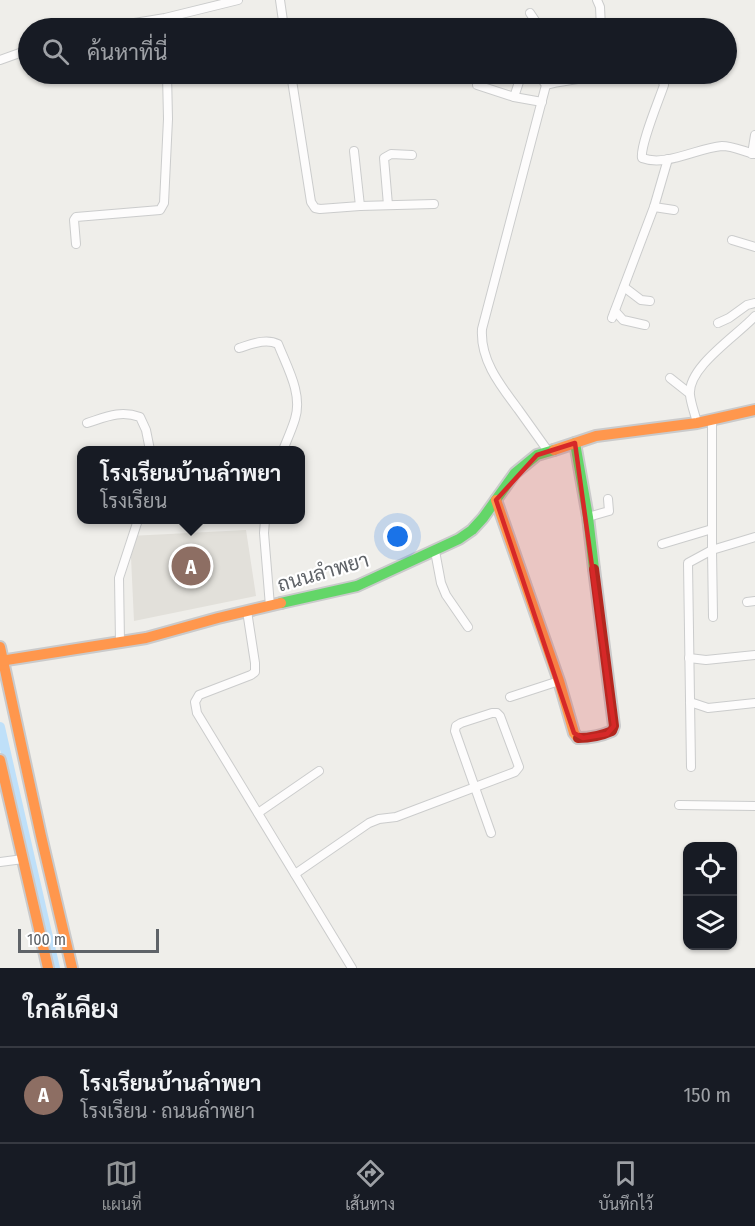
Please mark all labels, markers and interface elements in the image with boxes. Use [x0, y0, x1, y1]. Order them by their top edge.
search box [18, 18, 737, 84]
icon: search [39, 35, 72, 68]
text: ค้นหาที่นี่ [87, 39, 167, 66]
popup [77, 446, 305, 524]
text: โรงเรียนบ้านลำพยา [101, 460, 281, 487]
text: โรงเรียน [101, 489, 167, 513]
your location [383, 522, 412, 551]
pin: A [172, 544, 210, 588]
street label: ถนนลำพยา [275, 548, 371, 596]
map controls [683, 842, 737, 950]
button: locate [683, 842, 737, 896]
button: layers [683, 896, 737, 950]
scale bar [18, 926, 159, 954]
text: 100 m [27, 930, 66, 949]
text: ใกล้เคียง [24, 994, 119, 1025]
text: โรงเรียนบ้านลำพยา [81, 1070, 262, 1097]
text: A [38, 1083, 49, 1107]
text: 150 m [684, 1083, 731, 1107]
text: โรงเรียน · ถนนลำพยา [81, 1099, 255, 1123]
tab: แผนที่ [102, 1157, 142, 1214]
tab: เส้นทาง [345, 1157, 395, 1214]
tab: บันทึกไว้ [599, 1157, 653, 1214]

